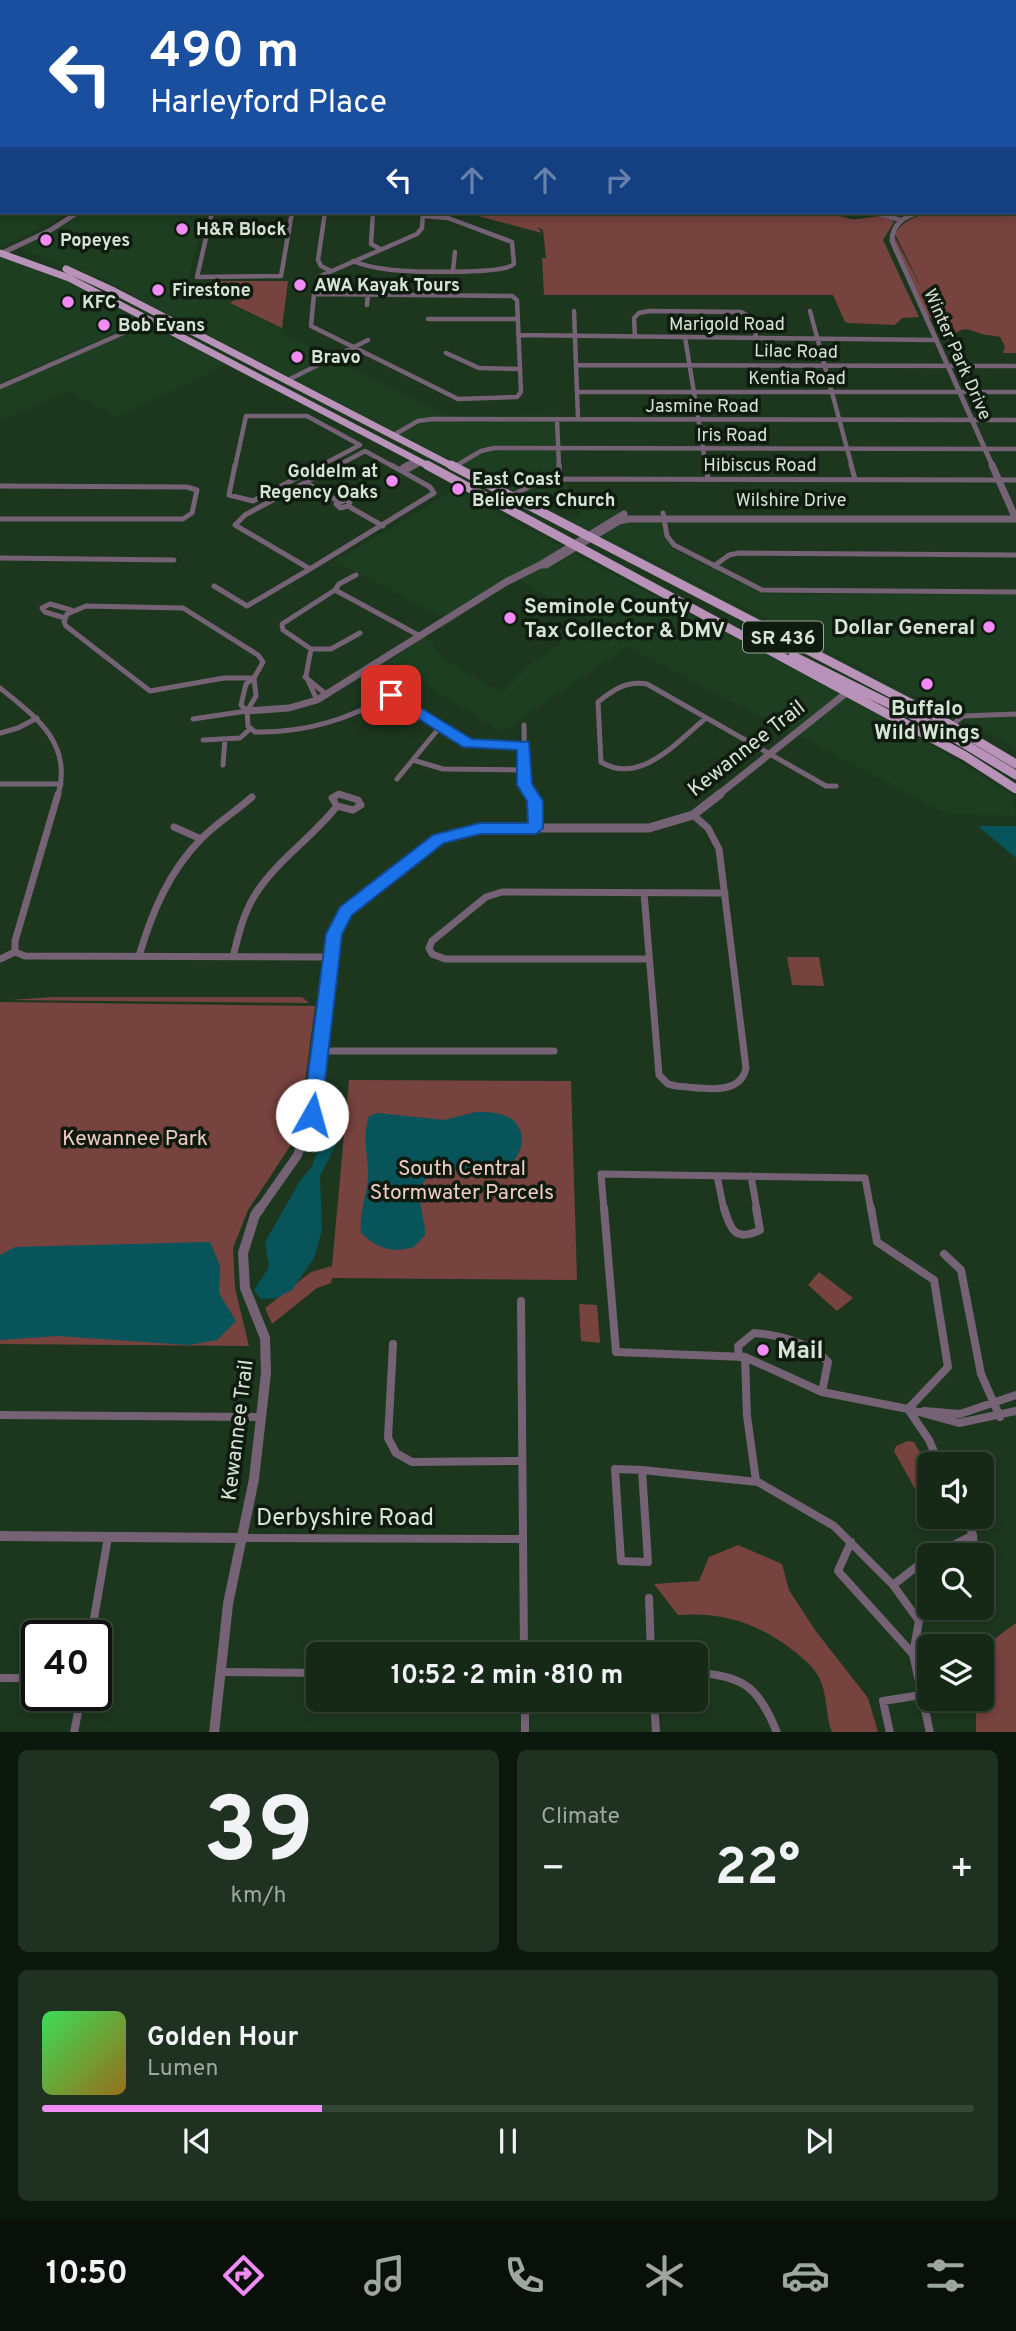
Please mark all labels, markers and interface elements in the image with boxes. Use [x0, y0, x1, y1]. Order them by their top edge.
text: 490 m [150, 23, 299, 85]
icon: left [35, 28, 126, 119]
text: Harleyford Place [150, 84, 387, 124]
icon: left [380, 161, 418, 199]
icon: ahead [453, 161, 491, 199]
icon: ahead [526, 161, 564, 199]
icon: right [599, 161, 637, 199]
place label: H&R Block [196, 219, 286, 242]
marker: H&R Block [174, 221, 190, 237]
place label: Popeyes [60, 230, 130, 253]
marker: Popeyes [38, 232, 54, 248]
place label: AWA Kayak Tours [314, 275, 460, 298]
marker: AWA Kayak Tours [292, 277, 308, 293]
place label: Firestone [172, 280, 251, 303]
marker: Firestone [150, 282, 166, 298]
street label: Winter Park Drive [917, 285, 996, 424]
place label: KFC [82, 292, 116, 315]
marker: KFC [60, 294, 76, 310]
street label: Marigold Road [669, 314, 785, 337]
place label: Bob Evans [118, 315, 205, 338]
marker: Bob Evans [96, 317, 112, 333]
street label: Lilac Road [754, 340, 838, 365]
place label: Bravo [311, 347, 361, 370]
marker: Bravo [289, 349, 305, 365]
street label: Kentia Road [748, 368, 846, 391]
street label: Jasmine Road [645, 396, 759, 419]
street label: Iris Road [697, 425, 767, 448]
street label: Hibiscus Road [703, 455, 817, 478]
place label: Goldelm at Regency Oaks [259, 461, 378, 505]
place label: East Coast Believers Church [472, 469, 615, 513]
marker: Goldelm at Regency Oaks [384, 473, 400, 489]
marker: East Coast Believers Church [450, 481, 466, 497]
street label: Wilshire Drive [736, 490, 846, 513]
place label: Seminole County Tax Collector & DMV [524, 594, 725, 645]
marker: Seminole County Tax Collector & DMV [502, 610, 518, 626]
place label: Dollar General [834, 615, 975, 642]
marker: Dollar General [981, 619, 997, 635]
road number: SR 436 [743, 622, 823, 652]
pin [361, 665, 421, 725]
icon: arrive [372, 676, 410, 714]
marker: Buffalo Wild Wings [919, 676, 935, 692]
street label: Kewannee Trail [683, 695, 811, 803]
place label: Buffalo Wild Wings [874, 696, 980, 747]
position arrow [275, 1078, 349, 1152]
park label: Kewannee Park [62, 1126, 208, 1153]
park label: South Central Stormwater Parcels [370, 1156, 554, 1207]
place label: Mail [777, 1337, 824, 1367]
marker: Mail [755, 1342, 771, 1358]
street label: Kewannee Trail [216, 1358, 261, 1502]
map controls [917, 1452, 994, 1711]
button: sound [917, 1452, 994, 1529]
street label: Derbyshire Road [256, 1504, 434, 1534]
button: search [917, 1543, 994, 1620]
speed limit sign: 40 [21, 1620, 112, 1711]
button: layers [917, 1634, 994, 1711]
text: 10:52 · 2 min · 810 m [391, 1660, 623, 1693]
text: 39 [203, 1779, 314, 1894]
text: Climate [541, 1803, 620, 1832]
text: 22° [715, 1837, 800, 1903]
text: − [541, 1846, 566, 1895]
text: + [949, 1846, 974, 1895]
text: km/h [231, 1882, 286, 1911]
text: Golden Hour [147, 2022, 298, 2055]
text: Lumen [147, 2055, 218, 2084]
icon: previous [178, 2122, 216, 2160]
icon: pause [489, 2122, 527, 2160]
icon: next [800, 2122, 838, 2160]
icon: directions [219, 2251, 268, 2300]
icon: music [360, 2251, 409, 2300]
icon: phone [500, 2251, 549, 2300]
icon: climate [640, 2251, 689, 2300]
icon: car [781, 2251, 830, 2300]
icon: filters [921, 2251, 970, 2300]
text: 10:50 [46, 2255, 128, 2295]

